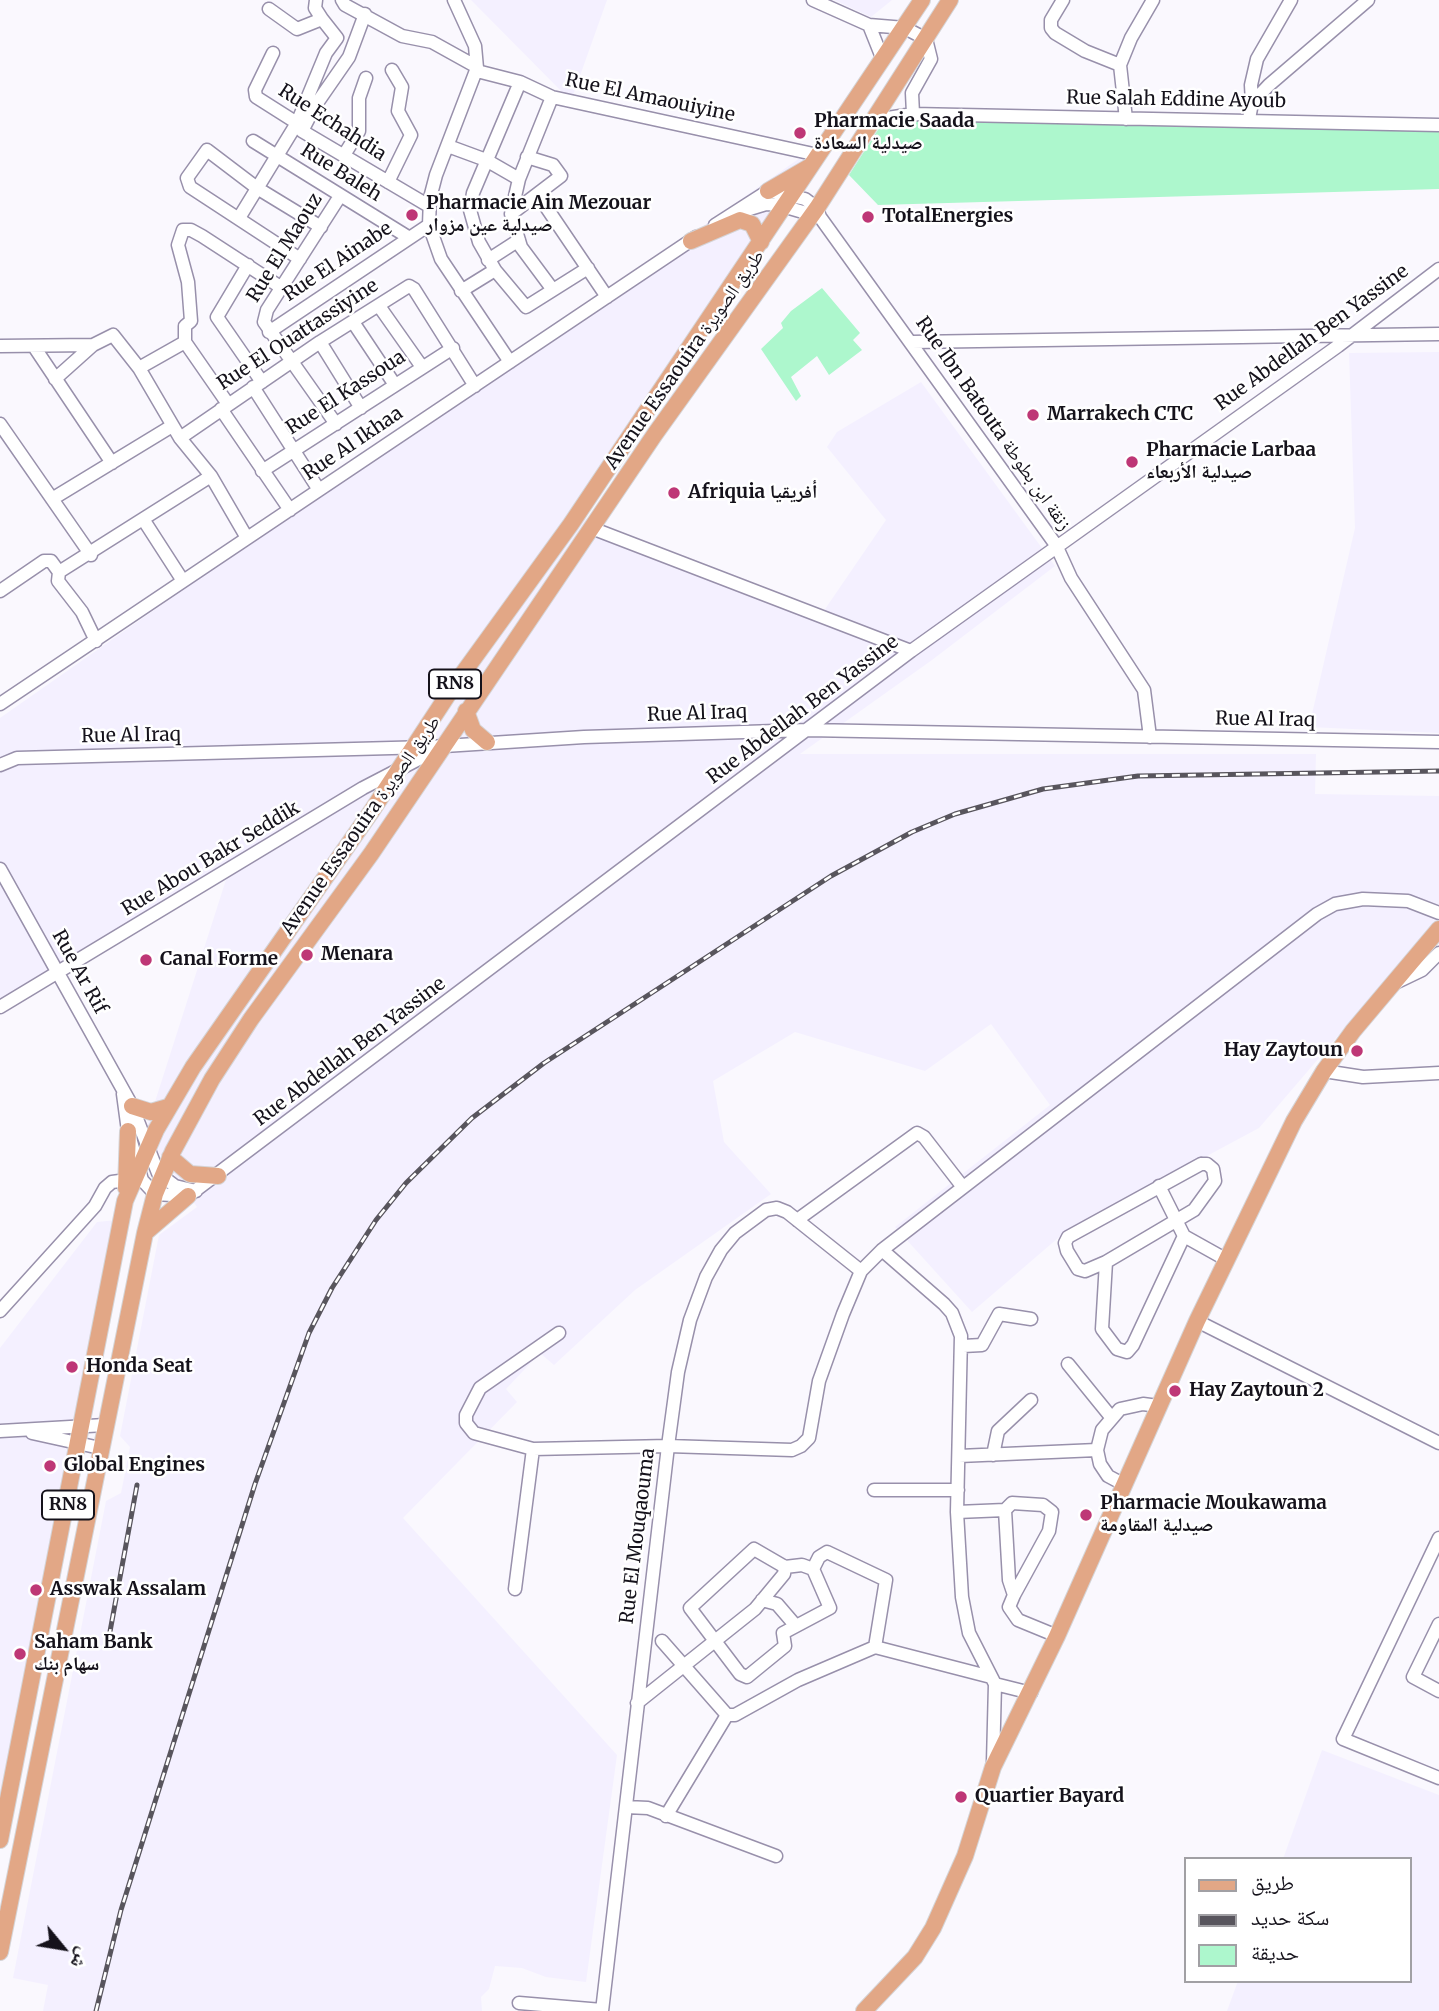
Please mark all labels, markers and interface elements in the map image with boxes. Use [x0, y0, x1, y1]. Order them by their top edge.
street label: Rue El Amaouiyine [563, 69, 737, 127]
street label: Rue Echahdia [274, 80, 390, 166]
street label: Rue Salah Eddine Ayoub [1066, 87, 1286, 113]
place label: Pharmacie Saada صيدلية السعادة [814, 111, 975, 155]
marker: Pharmacie Saada صيدلية السعادة [792, 125, 808, 141]
street label: Rue Baleh [296, 139, 386, 207]
street label: Rue El Maouz [242, 189, 328, 307]
place label: Pharmacie Ain Mezouar صيدلية عين مزوار [426, 193, 651, 237]
place label: TotalEnergies [882, 206, 1013, 228]
marker: Pharmacie Ain Mezouar صيدلية عين مزوار [404, 207, 420, 223]
marker: TotalEnergies [860, 209, 876, 225]
street label: Rue El Ainabe [279, 217, 397, 307]
street label: Avenue Essaouira طريق الصويرة [600, 246, 770, 474]
street label: Rue Abdellah Ben Yassine [1211, 260, 1413, 416]
street label: Rue El Ouattassiyine [213, 275, 383, 395]
street label: Rue Ibn Batouta زنقة ابن بطوطة [910, 313, 1076, 535]
street label: Rue El Kassoua [282, 346, 410, 440]
street label: Rue Al Ikhaa [299, 402, 407, 486]
place label: Marrakech CTC [1047, 404, 1193, 426]
marker: Marrakech CTC [1025, 407, 1041, 423]
place label: Pharmacie Larbaa صيدلية الأربعاء [1146, 440, 1316, 484]
marker: Pharmacie Larbaa صيدلية الأربعاء [1124, 454, 1140, 470]
place label: Afriquia أفريقيا [688, 482, 817, 504]
marker: Afriquia أفريقيا [666, 485, 682, 501]
street label: Rue Abdellah Ben Yassine [703, 631, 903, 789]
road number: RN8 [429, 670, 481, 698]
street label: Rue Al Iraq [647, 701, 747, 727]
street label: Rue Al Iraq [1215, 708, 1315, 732]
street label: Avenue Essaouira طريق الصويرة [276, 712, 446, 940]
street label: Rue Al Iraq [81, 724, 181, 748]
street label: Rue Abou Bakr Seddik [118, 797, 304, 921]
street label: Rue Ar Rif [47, 926, 111, 1018]
place label: Menara [321, 944, 393, 966]
marker: Menara [299, 947, 315, 963]
place label: Canal Forme [160, 949, 278, 971]
marker: Canal Forme [138, 952, 154, 968]
street label: Rue Abdellah Ben Yassine [250, 973, 450, 1131]
place label: Hay Zaytoun [1224, 1040, 1343, 1062]
marker: Hay Zaytoun [1349, 1043, 1365, 1059]
place label: Honda Seat [86, 1356, 193, 1378]
marker: Honda Seat [64, 1359, 80, 1375]
place label: Hay Zaytoun 2 [1189, 1380, 1324, 1402]
marker: Hay Zaytoun 2 [1167, 1383, 1183, 1399]
street label: Rue El Mouqaouma [616, 1447, 660, 1625]
place label: Global Engines [64, 1455, 205, 1477]
marker: Global Engines [42, 1458, 58, 1474]
road number: RN8 [42, 1490, 94, 1520]
place label: Pharmacie Moukawama صيدلية المقاومة [1100, 1493, 1327, 1537]
marker: Pharmacie Moukawama صيدلية المقاومة [1078, 1507, 1094, 1523]
place label: Asswak Assalam [50, 1579, 206, 1601]
marker: Asswak Assalam [28, 1582, 44, 1598]
place label: Saham Bank سهام بنك [34, 1632, 153, 1676]
marker: Saham Bank سهام بنك [12, 1646, 28, 1662]
place label: Quartier Bayard [975, 1786, 1124, 1808]
marker: Quartier Bayard [953, 1789, 969, 1805]
legend [1184, 1857, 1411, 1983]
text: طريق [1251, 1869, 1294, 1896]
text: سكة حديد [1251, 1904, 1329, 1931]
north arrow [28, 1913, 98, 1983]
text: حديقة [1251, 1939, 1299, 1966]
text: ش [66, 1944, 97, 1973]

